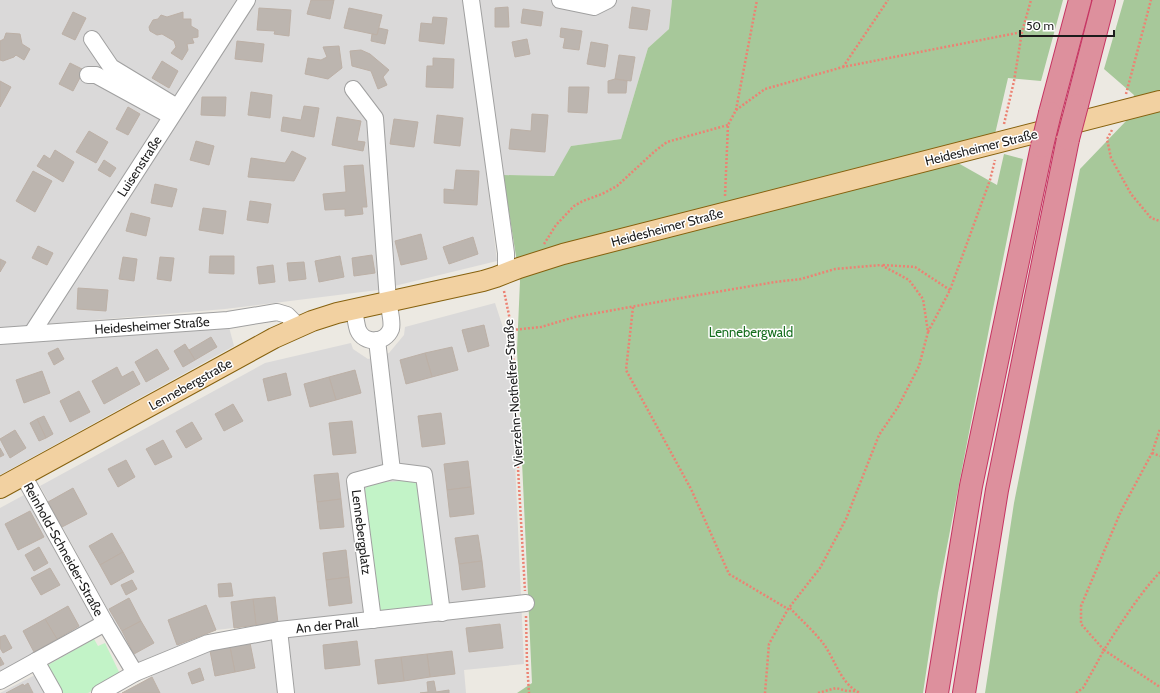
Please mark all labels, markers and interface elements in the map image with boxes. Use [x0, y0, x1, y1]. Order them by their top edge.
scale bar [1020, 12, 1114, 38]
text: 50 m [1026, 18, 1054, 33]
street label: Heidesheimer Straße [923, 125, 1039, 169]
street label: Luisenstraße [113, 132, 165, 199]
street label: Heidesheimer Straße [609, 204, 725, 250]
street label: Heidesheimer Straße [94, 313, 210, 337]
street label: Vierzehn-Nothelfer-Straße [500, 318, 526, 467]
park label: Lennebergwald [709, 324, 793, 340]
street label: Lennebergstraße [146, 354, 235, 413]
street label: Reinhold-Schneider-Straße [21, 479, 108, 619]
street label: Lennebergplatz [349, 489, 375, 575]
street label: An der Prall [295, 614, 359, 636]

